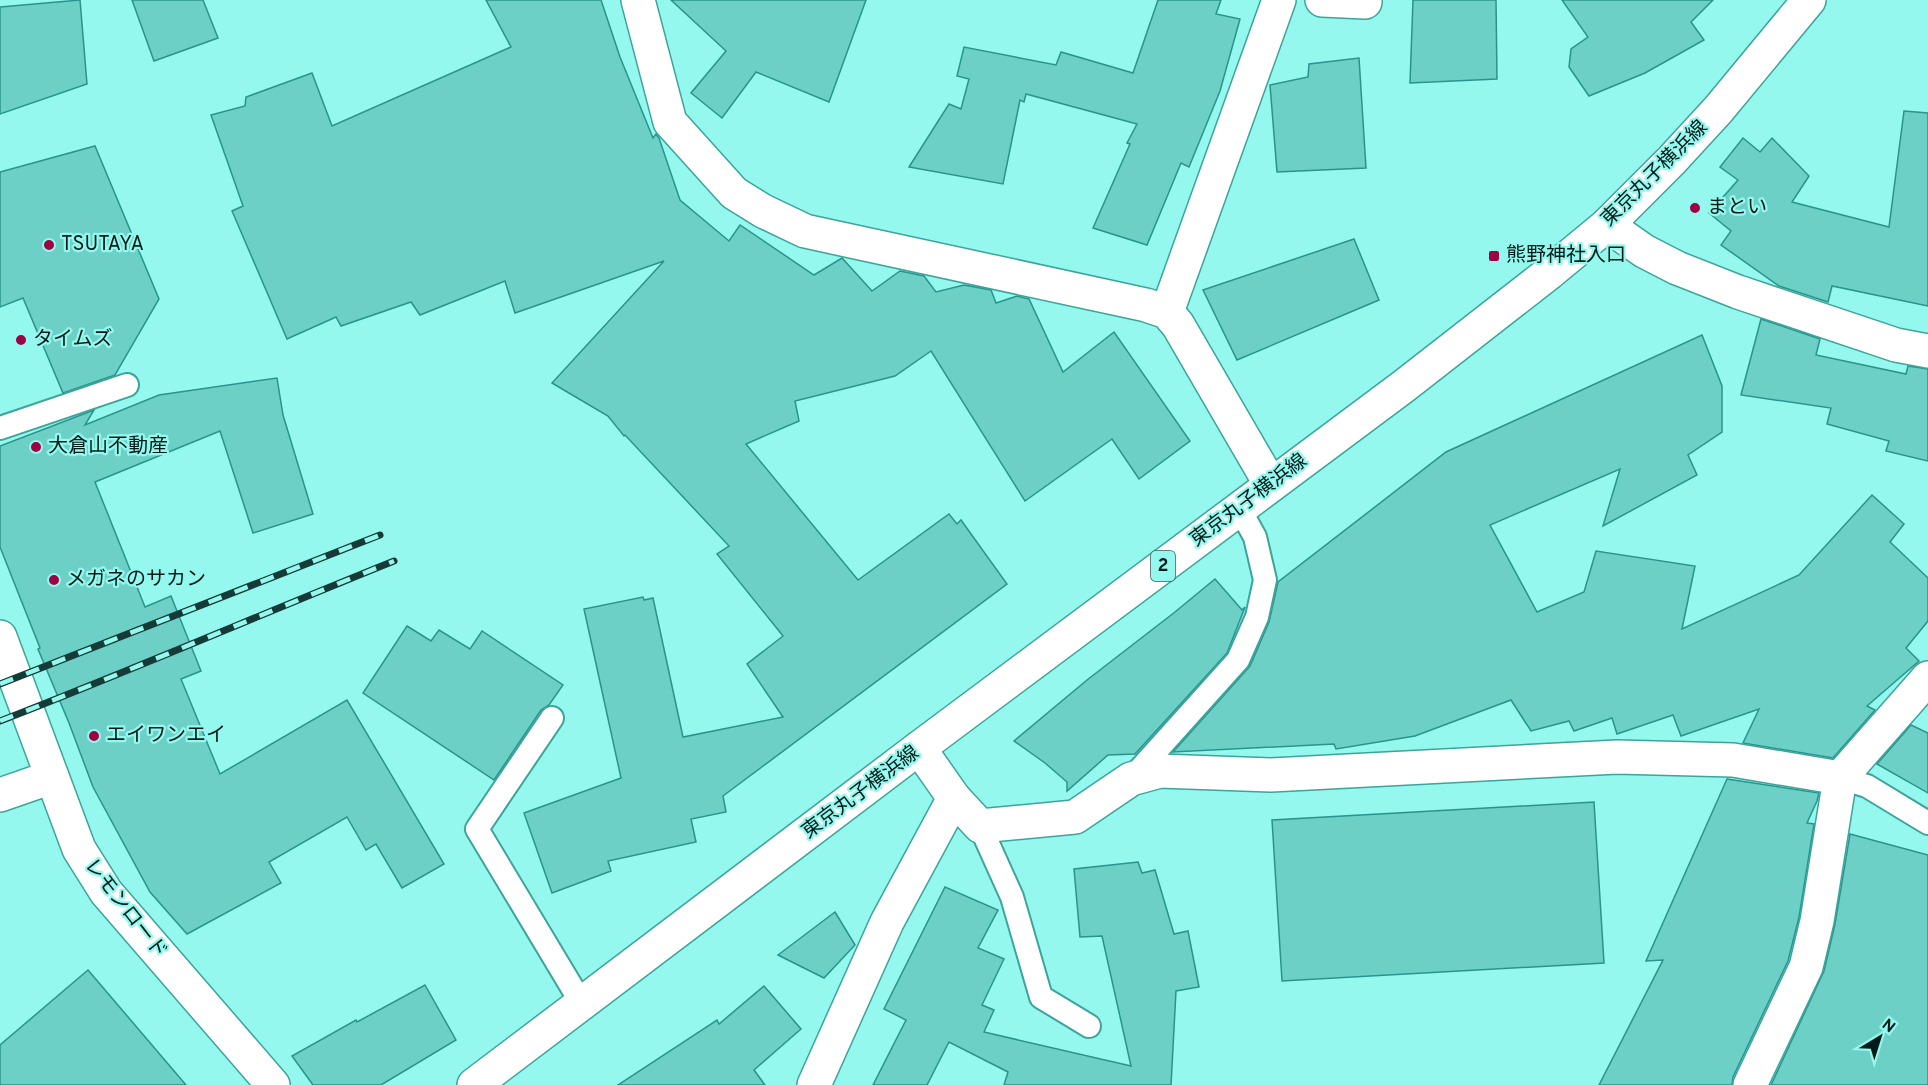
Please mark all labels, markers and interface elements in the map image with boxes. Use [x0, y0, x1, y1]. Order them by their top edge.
street label: 東京丸子横浜線 [1596, 115, 1714, 233]
place label: まとい [1707, 195, 1767, 221]
marker: まとい [1688, 201, 1702, 215]
place label: TSUTAYA [61, 232, 144, 258]
marker: TSUTAYA [42, 238, 56, 252]
place label: 熊野神社入口 [1506, 243, 1626, 269]
marker: 熊野神社入口 [1487, 249, 1501, 263]
place label: タイムズ [33, 327, 113, 353]
marker: タイムズ [14, 333, 28, 347]
place label: 大倉山不動産 [48, 434, 168, 460]
marker: 大倉山不動産 [29, 440, 43, 454]
street label: 東京丸子横浜線 [1185, 448, 1313, 554]
road number: 2 [1151, 551, 1175, 581]
place label: メガネのサカン [66, 567, 206, 593]
marker: メガネのサカン [47, 573, 61, 587]
place label: エイワンエイ [106, 723, 226, 749]
marker: エイワンエイ [87, 729, 101, 743]
street label: 東京丸子横浜線 [797, 740, 925, 846]
street label: レモンロード [78, 854, 172, 964]
north arrow [1850, 1007, 1910, 1067]
text: N [1877, 1015, 1899, 1038]

